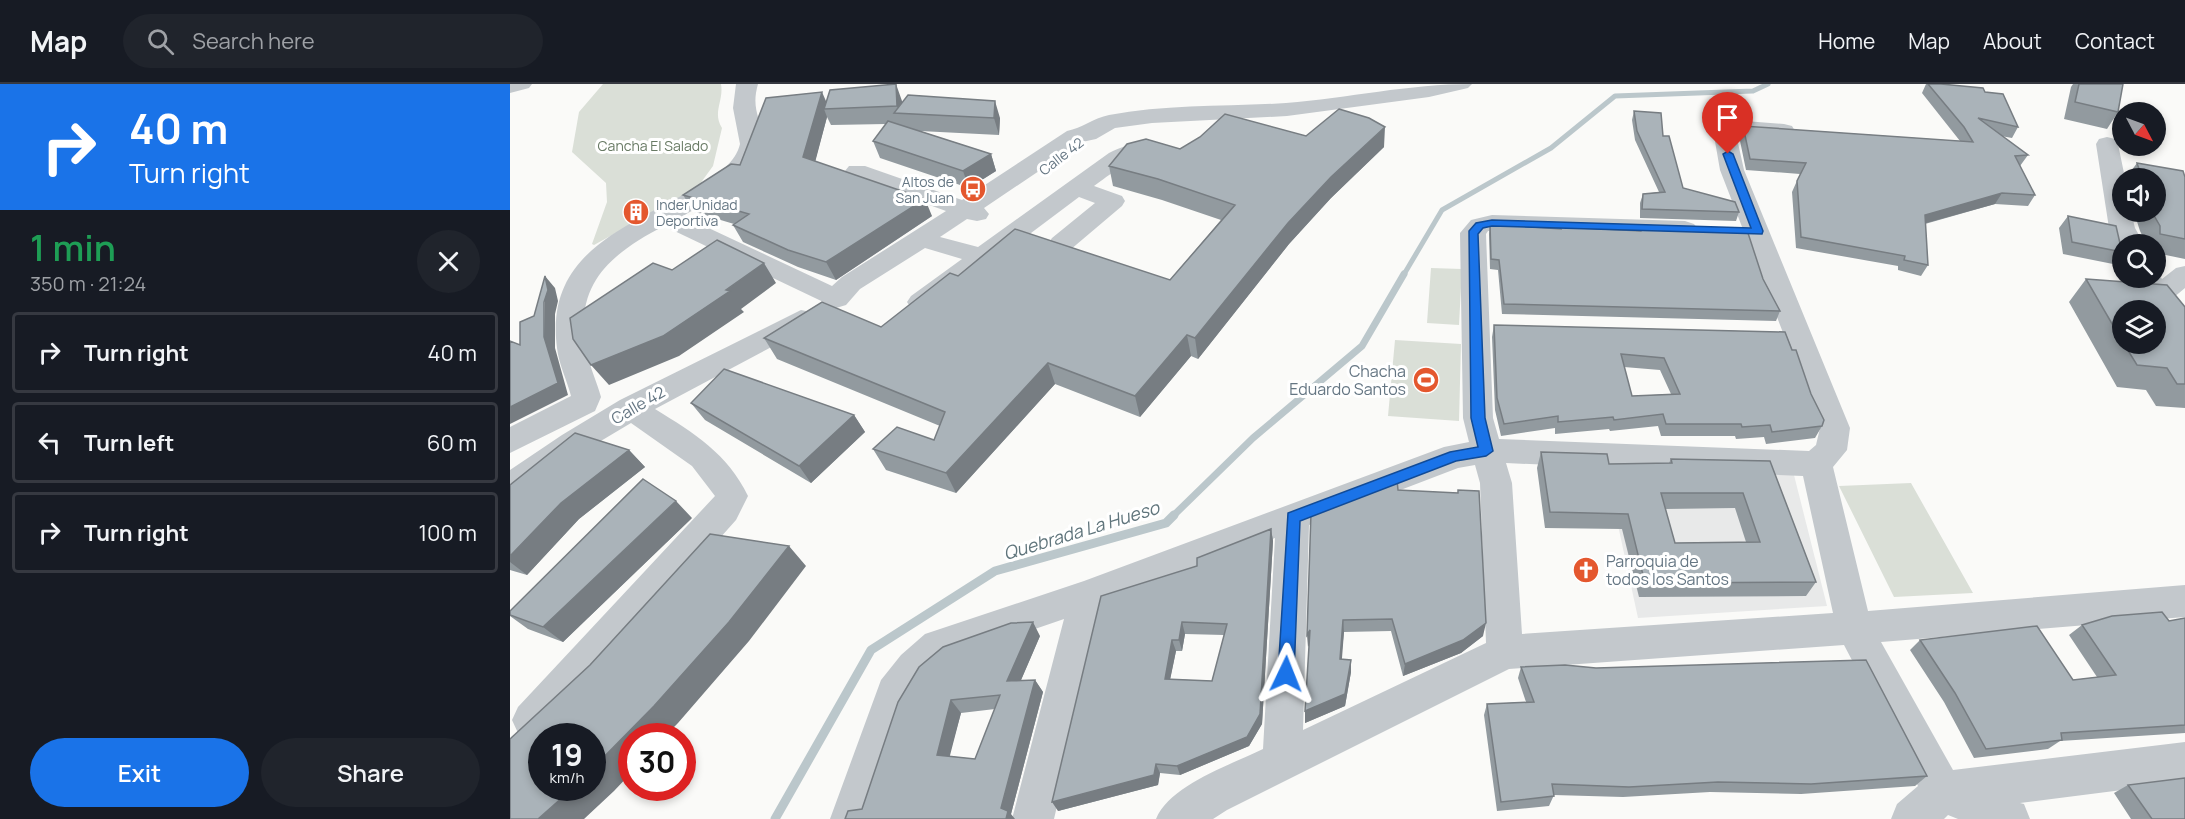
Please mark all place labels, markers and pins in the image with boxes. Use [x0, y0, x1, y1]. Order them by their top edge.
pin [1702, 92, 1753, 154]
place label: Altos de San Juan [896, 172, 954, 207]
bus stop icon: Altos de San Juan [958, 174, 988, 204]
place label: Inder Unidad Deportiva [656, 195, 738, 230]
building icon: Inder Unidad Deportiva [621, 197, 651, 227]
place label: Chacha Eduardo Santos [1289, 360, 1406, 400]
sports icon: Chacha Eduardo Santos [1411, 365, 1441, 395]
place label: Parroquia de todos los Santos [1606, 550, 1729, 590]
church icon: Parroquia de todos los Santos [1571, 555, 1601, 585]

